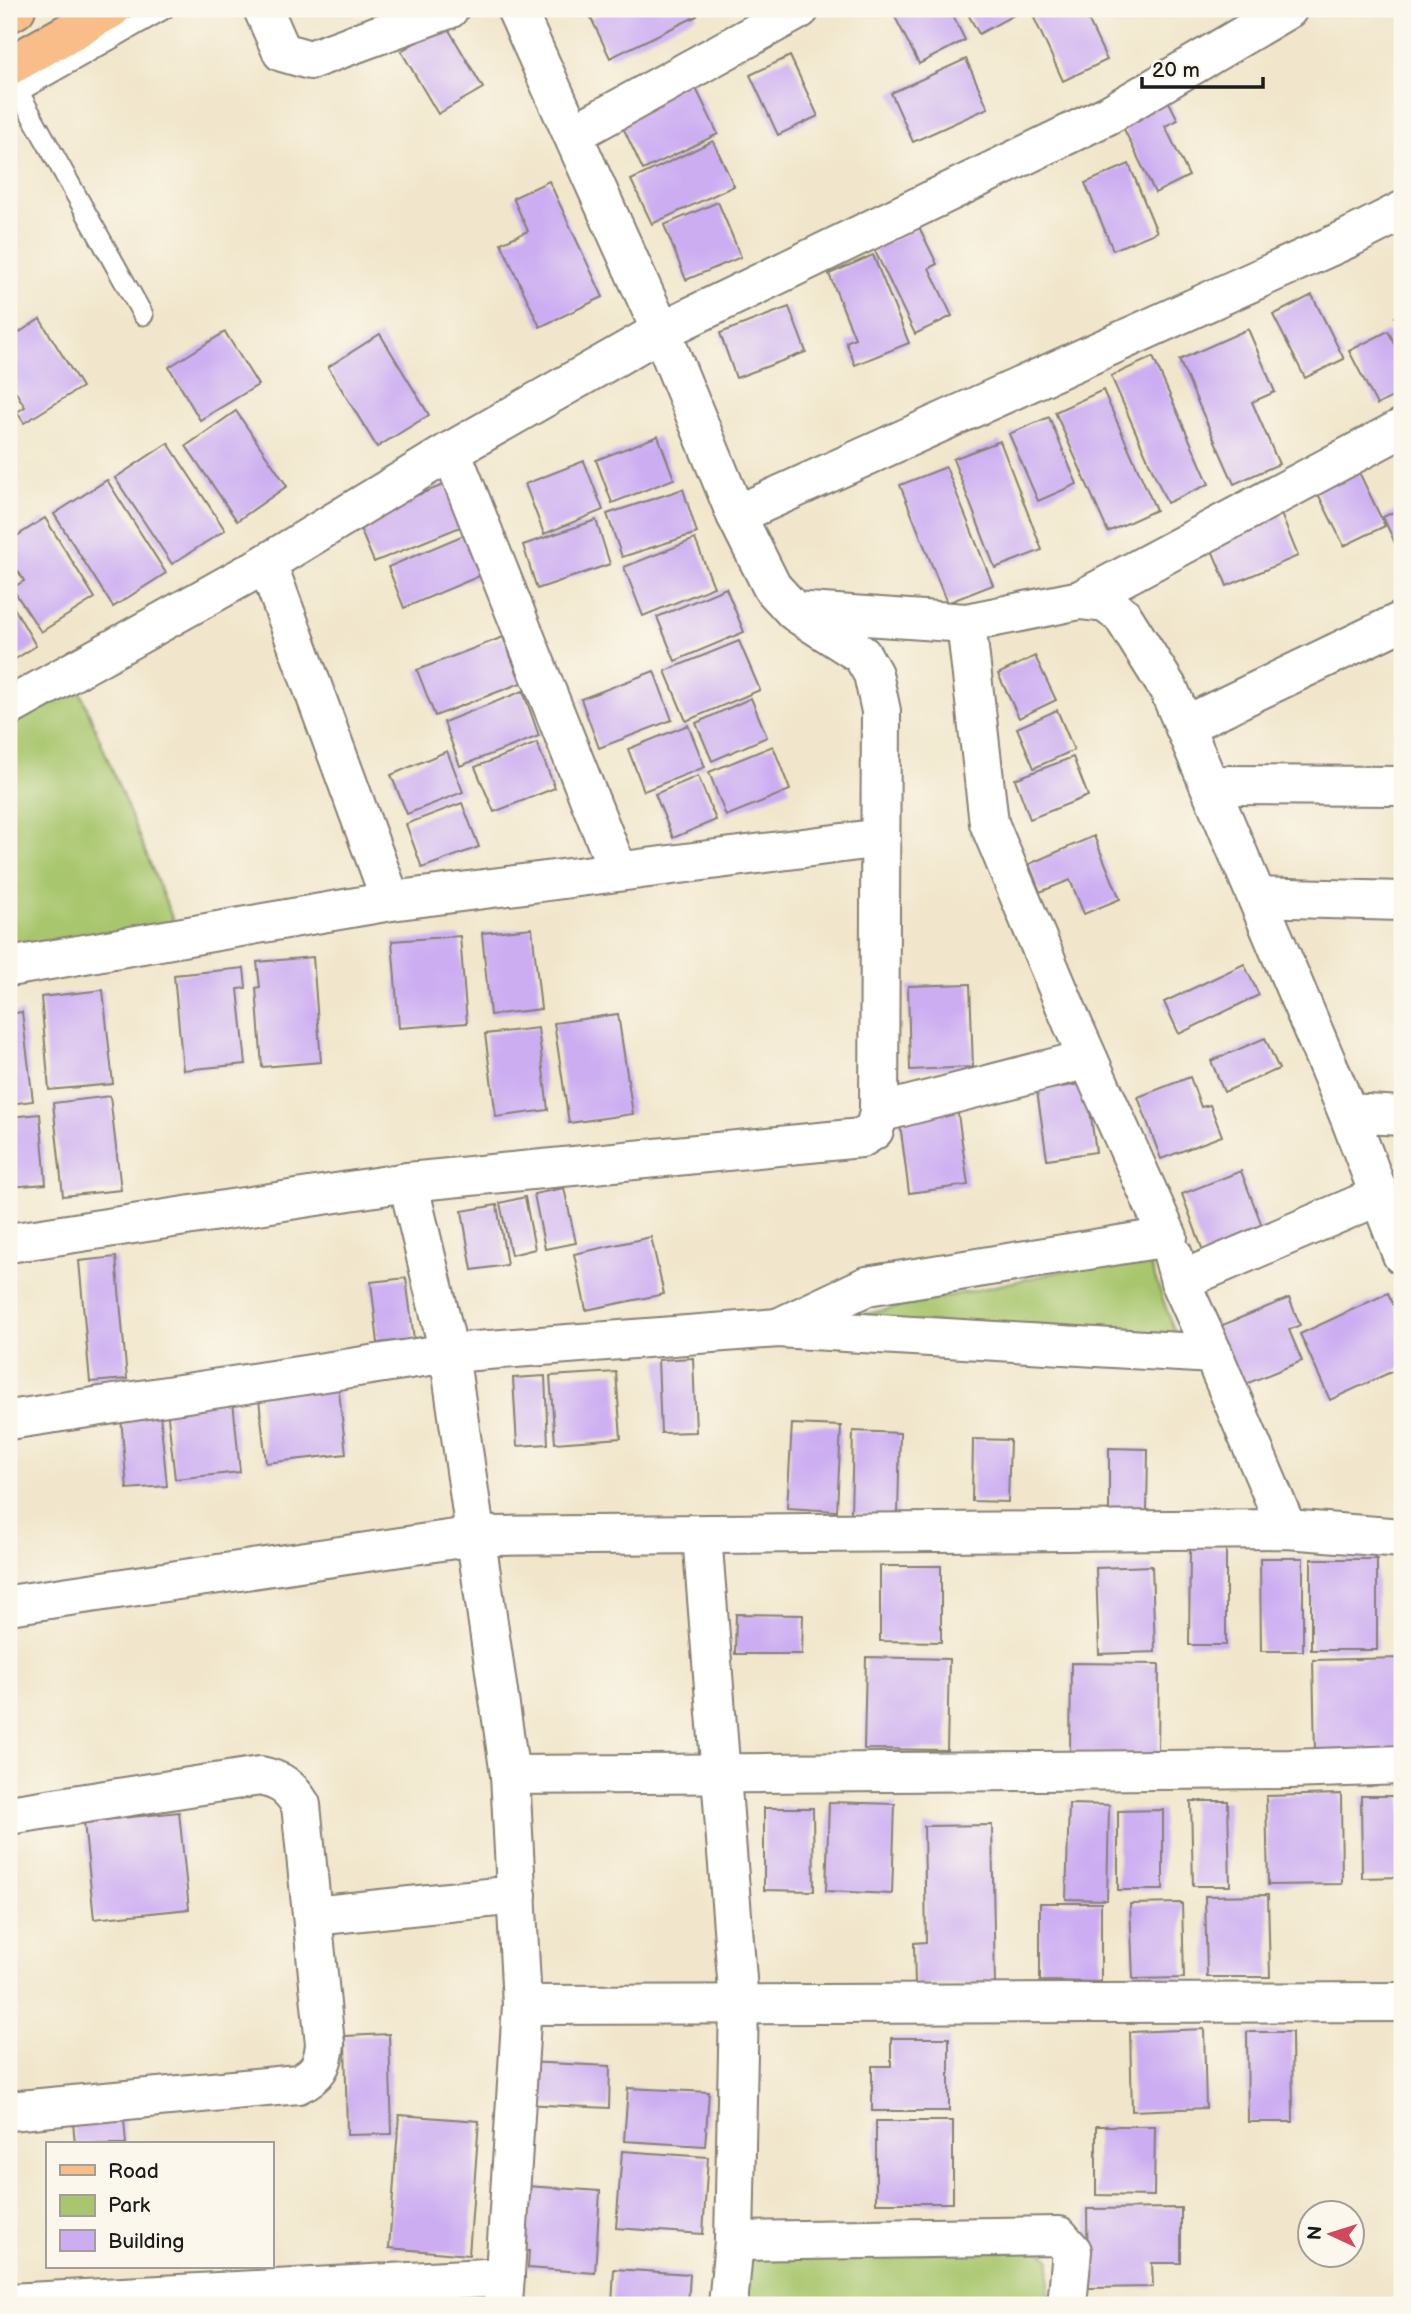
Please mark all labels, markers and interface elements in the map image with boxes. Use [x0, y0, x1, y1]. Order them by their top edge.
scale bar [1142, 46, 1262, 90]
text: 20 m [1152, 58, 1200, 83]
legend [46, 2142, 273, 2268]
text: Road [108, 2159, 159, 2184]
text: Park [108, 2193, 151, 2218]
north arrow [1296, 2198, 1366, 2268]
text: N [1304, 2225, 1328, 2241]
text: Building [108, 2229, 184, 2254]

